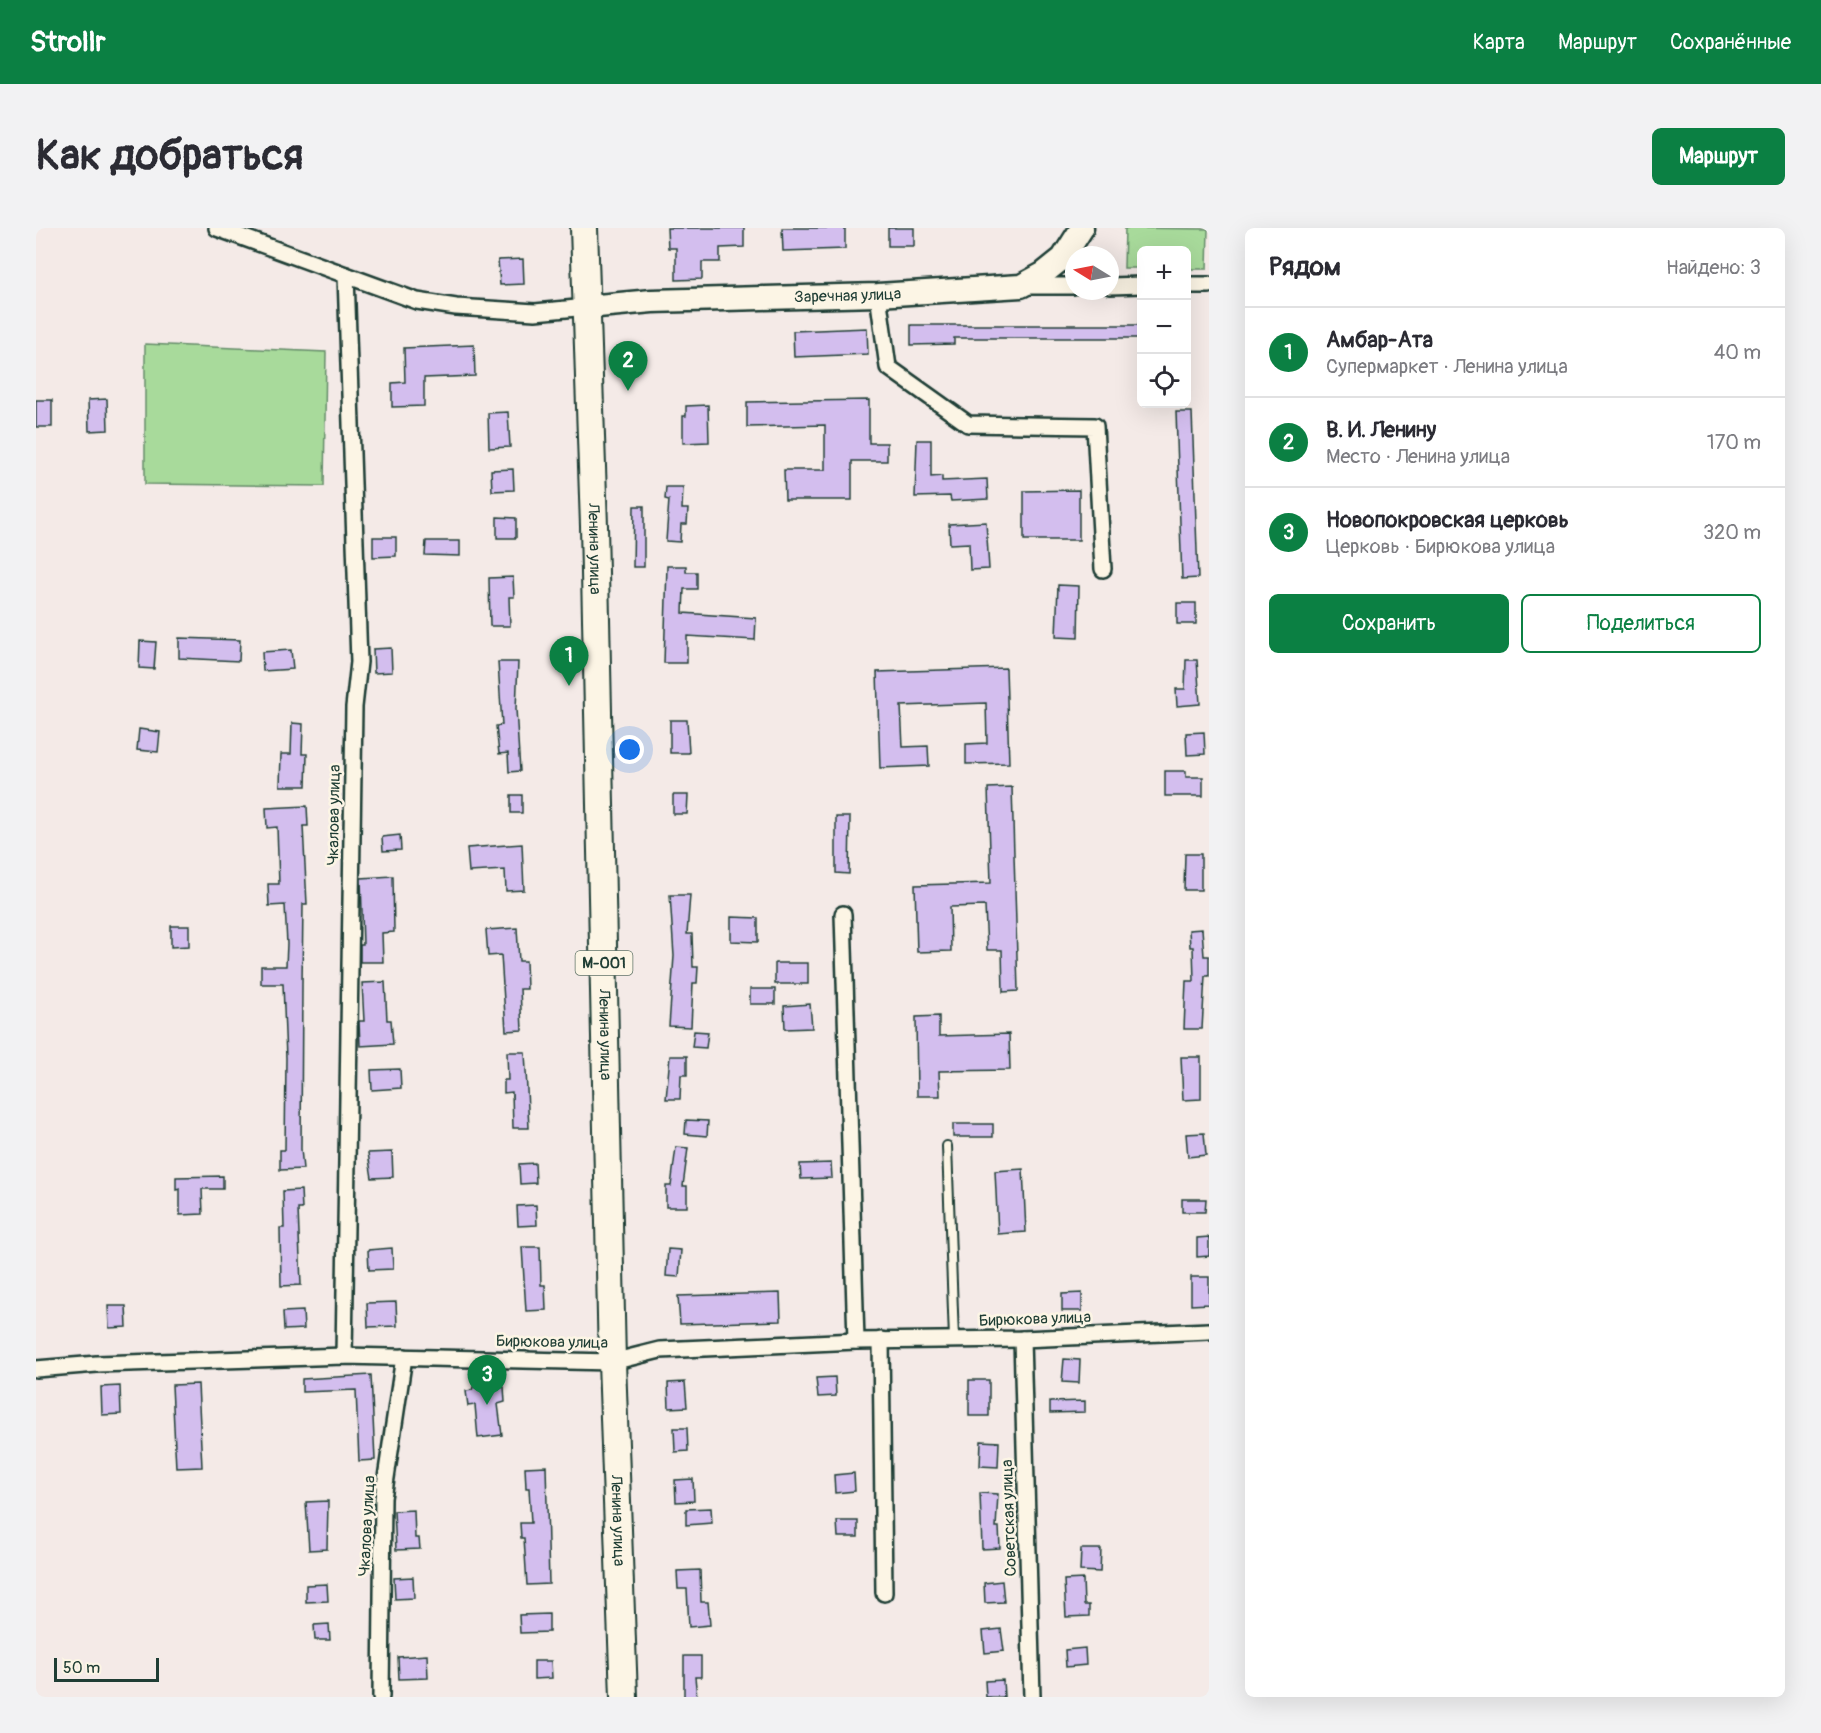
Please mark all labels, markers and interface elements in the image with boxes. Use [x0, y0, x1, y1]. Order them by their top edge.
text: Strollr [30, 25, 105, 60]
text: Карта [1473, 29, 1525, 56]
text: Маршрут [1558, 29, 1637, 56]
text: Сохранённые [1670, 29, 1791, 56]
button: Маршрут [1652, 128, 1785, 185]
text: Как добраться [36, 130, 303, 182]
north arrow [1065, 246, 1119, 300]
map controls [1137, 246, 1191, 408]
button: + [1137, 246, 1191, 300]
text: Рядом [1269, 251, 1341, 283]
text: Найдено: 3 [1666, 255, 1761, 280]
street label: Заречная улица [794, 284, 902, 307]
button: − [1137, 300, 1191, 354]
text: Амбар-Ата [1326, 326, 1433, 354]
text: 1 [1285, 340, 1292, 365]
text: 40 m [1714, 340, 1761, 365]
pin: 2 [608, 342, 648, 391]
button: locate [1137, 354, 1191, 408]
text: Супермаркет · Ленина улица [1326, 354, 1568, 379]
text: В. И. Ленину [1326, 416, 1436, 444]
text: 2 [1283, 430, 1294, 455]
text: 170 m [1707, 430, 1761, 455]
text: Место · Ленина улица [1326, 444, 1510, 469]
street label: Ленина улица [583, 502, 605, 595]
text: Новопокровская церковь [1326, 506, 1569, 534]
text: 3 [1283, 520, 1294, 545]
text: 320 m [1703, 520, 1761, 545]
text: Церковь · Бирюкова улица [1326, 534, 1555, 559]
button: Сохранить [1269, 594, 1509, 653]
button: Поделиться [1521, 594, 1761, 653]
pin: 1 [550, 636, 588, 686]
your location [615, 735, 644, 764]
street label: Чкалова улица [323, 764, 345, 866]
road number: М-001 [576, 951, 632, 975]
street label: Ленина улица [594, 988, 616, 1081]
street label: Бирюкова улица [979, 1307, 1091, 1331]
street label: Бирюкова улица [496, 1331, 608, 1353]
pin: 3 [468, 1356, 506, 1405]
street label: Советская улица [997, 1459, 1021, 1577]
street label: Ленина улица [606, 1473, 629, 1567]
street label: Чкалова улица [354, 1475, 380, 1577]
scale bar [54, 1655, 159, 1682]
text: 50 m [63, 1658, 100, 1678]

